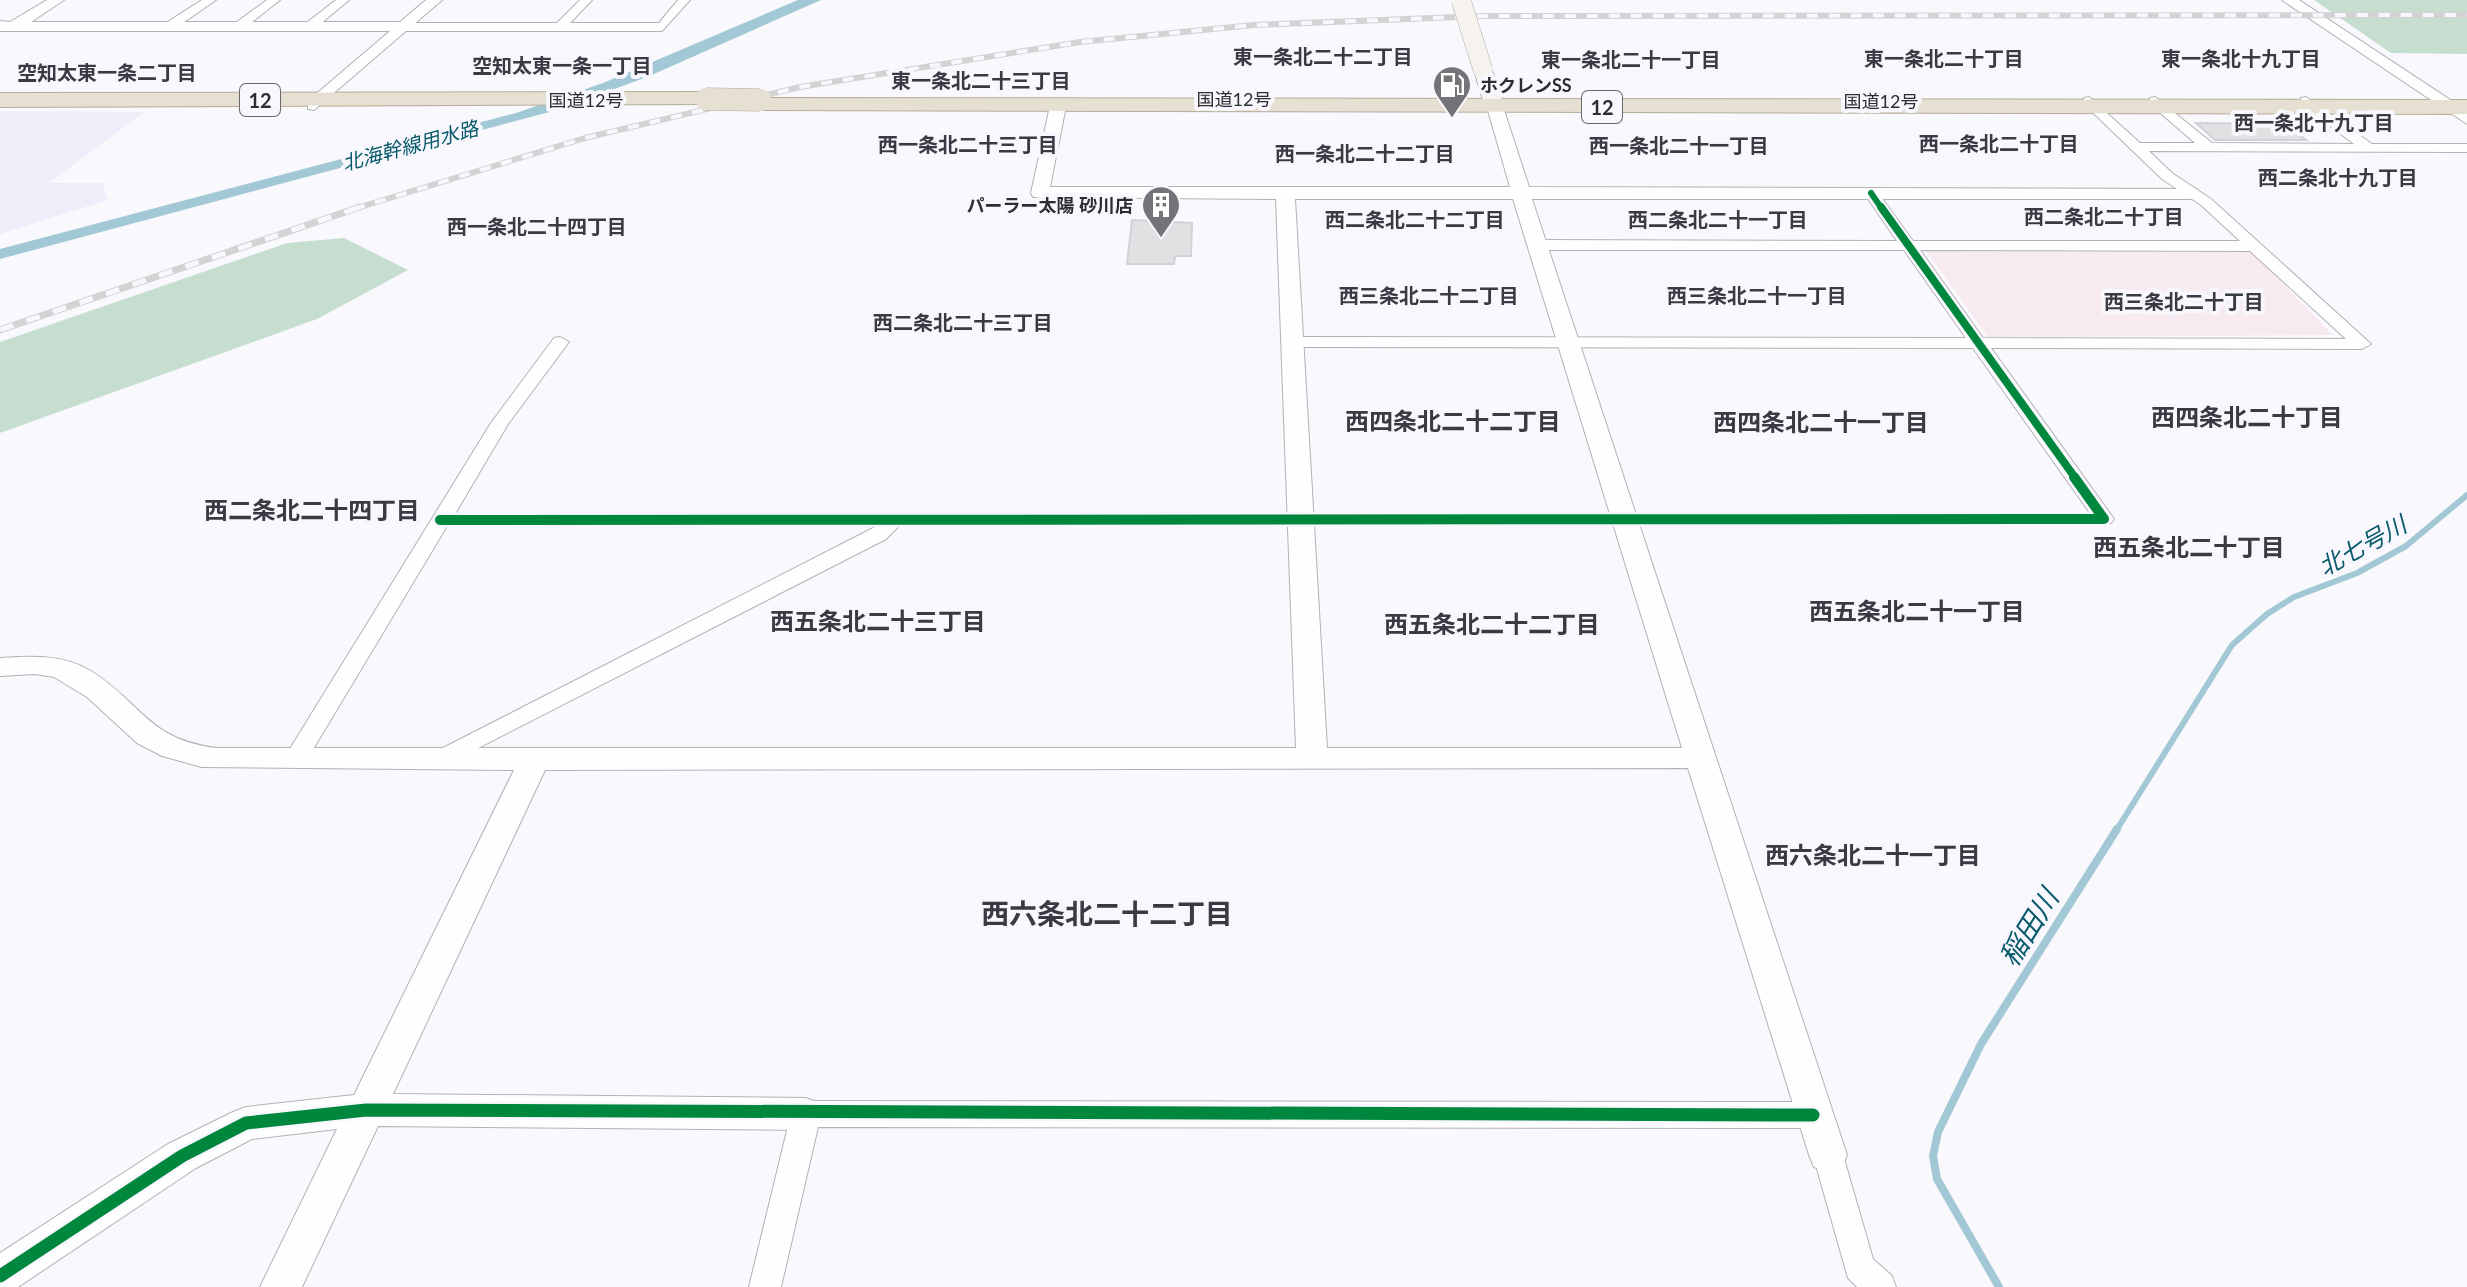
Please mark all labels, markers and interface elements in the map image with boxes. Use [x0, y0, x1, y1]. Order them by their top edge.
district label: 東一条北二十二丁目 [1233, 44, 1413, 68]
district label: 東一条北二十丁目 [1864, 46, 2024, 70]
district label: 東一条北十九丁目 [2161, 46, 2321, 70]
district label: 東一条北二十一丁目 [1541, 47, 1721, 71]
district label: 空知太東一条一丁目 [472, 53, 652, 77]
district label: 空知太東一条二丁目 [17, 60, 197, 84]
fuel station icon: ホクレンSS [1431, 64, 1473, 119]
district label: 東一条北二十三丁目 [891, 68, 1071, 92]
place label: ホクレンSS [1480, 74, 1572, 96]
road number: 12 [240, 84, 280, 116]
street label: 国道12号 [1197, 88, 1271, 110]
street label: 国道12号 [549, 89, 623, 111]
street label: 国道12号 [1844, 90, 1918, 112]
road number: 12 [1582, 91, 1622, 123]
district label: 西一条北十九丁目 [2234, 110, 2394, 134]
water label: 北海幹線用水路 [339, 115, 483, 175]
district label: 西一条北二十丁目 [1919, 131, 2079, 155]
district label: 西一条北二十三丁目 [878, 132, 1058, 156]
district label: 西一条北二十一丁目 [1589, 133, 1769, 157]
district label: 西一条北二十二丁目 [1275, 141, 1455, 165]
district label: 西二条北十九丁目 [2258, 165, 2418, 189]
building icon: パーラー太陽 砂川店 [1140, 184, 1182, 239]
place label: パーラー太陽 砂川店 [967, 194, 1133, 216]
district label: 西二条北二十丁目 [2024, 204, 2184, 228]
district label: 西二条北二十二丁目 [1325, 207, 1505, 231]
district label: 西二条北二十一丁目 [1628, 207, 1808, 231]
district label: 西一条北二十四丁目 [447, 214, 627, 238]
district label: 西三条北二十二丁目 [1339, 283, 1519, 307]
district label: 西三条北二十一丁目 [1667, 283, 1847, 307]
district label: 西三条北二十丁目 [2104, 289, 2264, 313]
district label: 西二条北二十三丁目 [873, 310, 1053, 334]
district label: 西四条北二十丁目 [2151, 402, 2343, 431]
district label: 西四条北二十二丁目 [1345, 406, 1561, 435]
district label: 西四条北二十一丁目 [1713, 407, 1929, 436]
district label: 西二条北二十四丁目 [204, 495, 420, 524]
water label: 北七号川 [2313, 508, 2414, 581]
district label: 西五条北二十丁目 [2093, 532, 2285, 561]
district label: 西五条北二十一丁目 [1809, 596, 2025, 625]
district label: 西五条北二十三丁目 [770, 606, 986, 635]
district label: 西五条北二十二丁目 [1384, 609, 1600, 638]
district label: 西六条北二十一丁目 [1765, 840, 1981, 869]
water label: 稲田川 [1991, 880, 2066, 972]
district label: 西六条北二十二丁目 [981, 896, 1233, 930]

